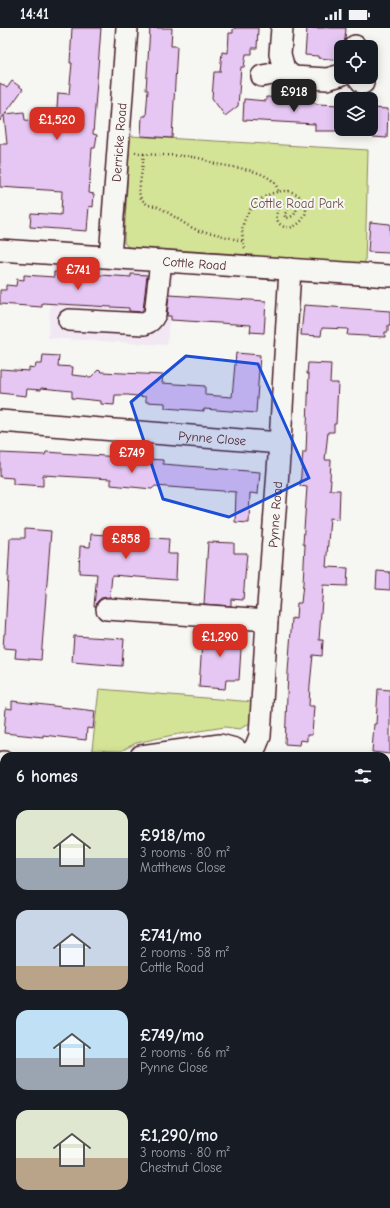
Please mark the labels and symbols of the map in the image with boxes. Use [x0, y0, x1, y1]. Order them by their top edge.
pin: £918 [270, 79, 318, 113]
street label: Derricke Road [108, 102, 129, 182]
pin: £1,520 [24, 107, 90, 141]
park label: Cottle Road Park [250, 196, 344, 211]
street label: Cottle Road [162, 253, 227, 273]
pin: £741 [54, 257, 102, 291]
street label: Pynne Close [178, 428, 247, 448]
pin: £749 [108, 440, 156, 474]
street label: Pynne Road [265, 481, 285, 548]
pin: £858 [102, 526, 150, 560]
pin: £1,290 [187, 624, 253, 658]

